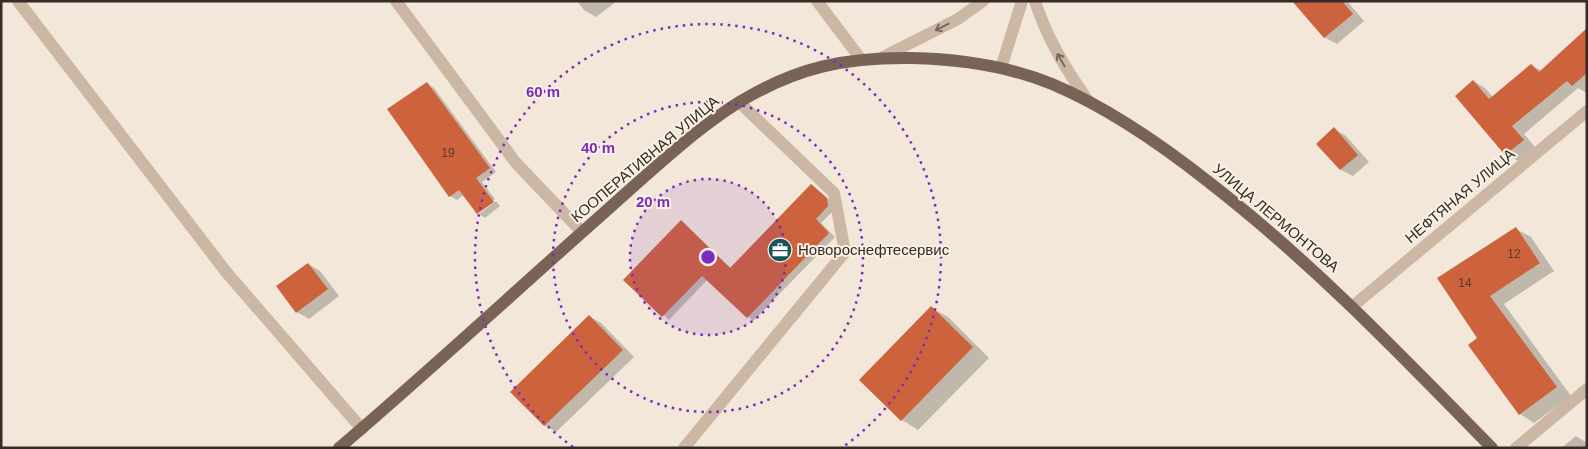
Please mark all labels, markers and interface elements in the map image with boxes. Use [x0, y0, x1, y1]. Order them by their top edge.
one-way arrow [935, 23, 950, 32]
one-way arrow [1055, 54, 1065, 68]
text: 60 m [526, 83, 560, 100]
street label: КООПЕРАТИВНАЯ УЛИЦА [568, 92, 722, 225]
text: 40 m [581, 139, 615, 156]
street label: НЕФТЯНАЯ УЛИЦА [1401, 145, 1518, 246]
house number: 19 [441, 146, 455, 160]
street label: УЛИЦА ЛЕРМОНТОВА [1210, 160, 1343, 275]
text: 20 m [636, 193, 670, 210]
office icon: Новороснефтесервис [767, 237, 793, 263]
place label: Новороснефтесервис [798, 241, 950, 258]
house number: 12 [1507, 247, 1521, 261]
centre of rings [699, 248, 717, 266]
house number: 14 [1458, 276, 1472, 290]

